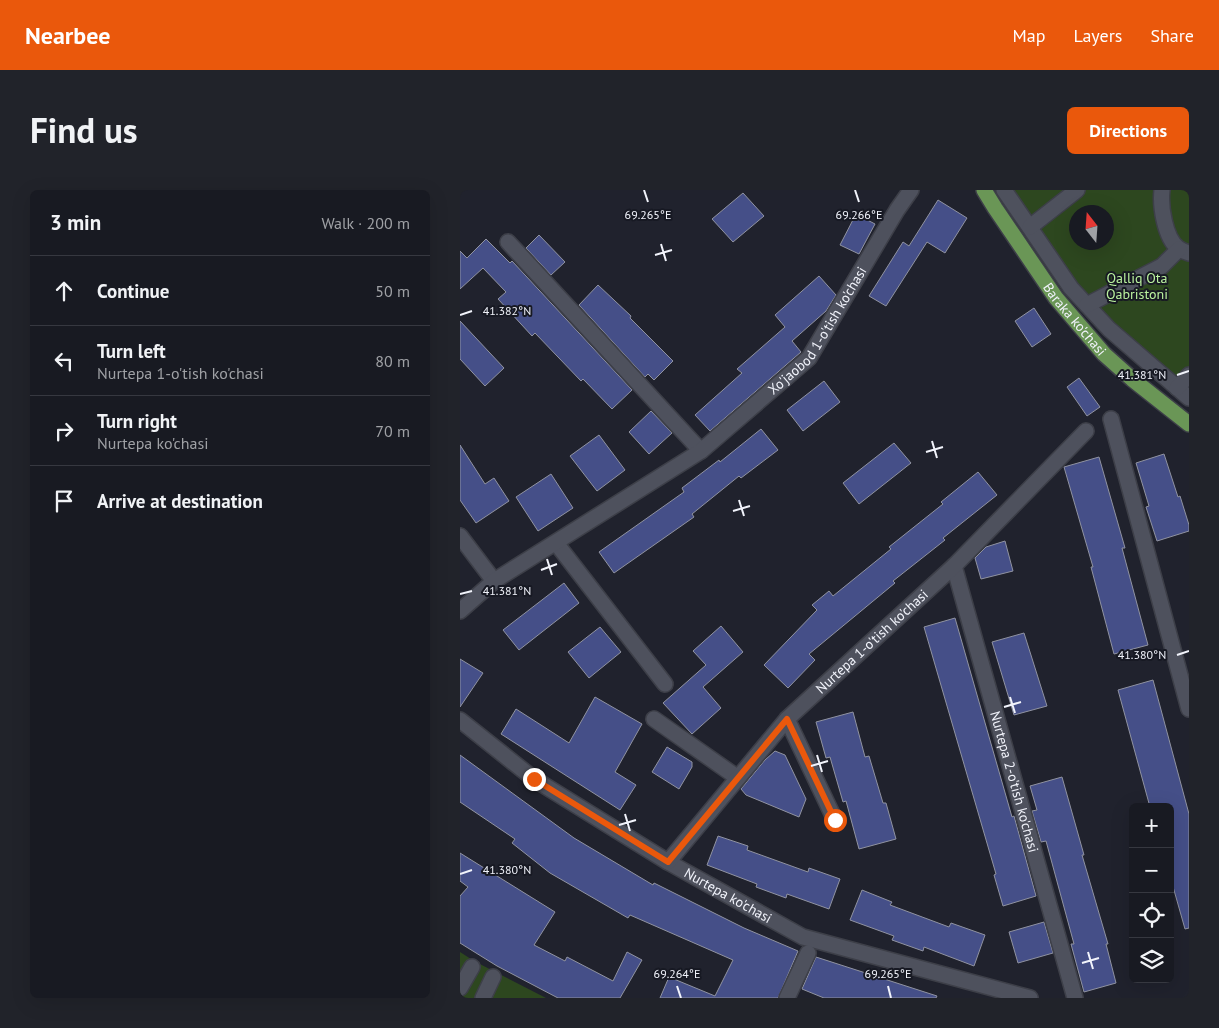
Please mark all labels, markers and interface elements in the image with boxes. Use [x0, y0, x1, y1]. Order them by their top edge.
text: Nearbee [25, 20, 110, 51]
text: Map [1013, 24, 1045, 47]
text: Layers [1073, 24, 1122, 47]
text: Share [1150, 24, 1194, 47]
text: Find us [30, 107, 138, 153]
button: Directions [1067, 107, 1189, 154]
north arrow [1069, 205, 1114, 250]
text: 69.265°E [625, 207, 671, 222]
text: 69.266°E [836, 207, 882, 222]
text: 3 min [50, 209, 101, 236]
text: Walk · 200 m [321, 213, 410, 233]
street label: Xo'jaobod 1-o'tish ko'chasi [764, 263, 870, 398]
park label: Qalliq Ota Qabristoni [1106, 269, 1168, 303]
icon: ahead [50, 277, 78, 305]
text: Continue [97, 279, 169, 303]
street label: Baraka ko'chasi [1039, 279, 1110, 359]
text: 50 m [375, 281, 410, 301]
text: 41.382°N [483, 303, 531, 318]
text: Turn left [97, 339, 166, 363]
icon: left [50, 347, 78, 375]
text: 80 m [375, 351, 410, 371]
text: Nurtepa 1-o'tish ko'chasi [97, 363, 264, 383]
text: 41.381°N [1118, 367, 1166, 382]
text: Turn right [97, 409, 177, 433]
icon: right [50, 417, 78, 445]
text: 70 m [375, 421, 410, 441]
text: Nurtepa ko'chasi [97, 433, 209, 453]
icon: arrive [50, 487, 78, 515]
text: Arrive at destination [97, 489, 263, 513]
text: 41.381°N [483, 583, 531, 598]
street label: Nurtepa 1-o'tish ko'chasi [812, 585, 932, 697]
text: 41.380°N [1118, 647, 1166, 662]
street label: Nurtepa 2-o'tish ko'chasi [986, 709, 1043, 854]
route end [523, 768, 546, 791]
map controls [1129, 803, 1174, 983]
button: + [1129, 803, 1174, 848]
route start [824, 809, 847, 832]
button: − [1129, 848, 1174, 893]
text: 41.380°N [483, 862, 531, 877]
street label: Nurtepa ko'chasi [681, 864, 775, 927]
button: locate [1129, 893, 1174, 938]
button: layers [1129, 938, 1174, 983]
text: 69.264°E [654, 966, 700, 981]
text: 69.265°E [865, 966, 911, 981]

